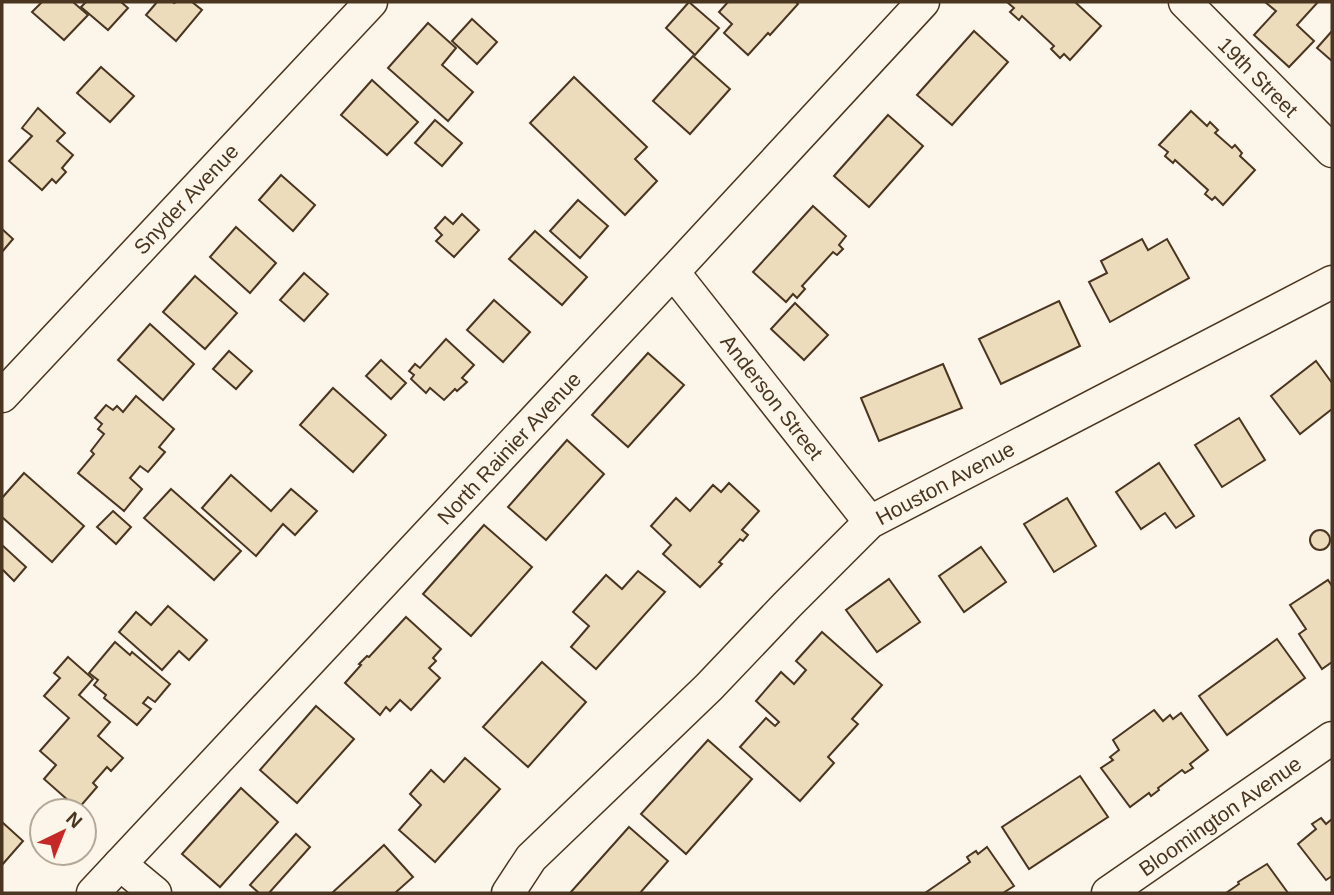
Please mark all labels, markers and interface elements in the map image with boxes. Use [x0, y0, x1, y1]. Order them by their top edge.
street label: 19th Street [1214, 33, 1303, 122]
street label: Snyder Avenue [129, 139, 243, 259]
street label: Anderson Street [716, 330, 828, 464]
street label: North Rainier Avenue [433, 367, 585, 529]
street label: Houston Avenue [872, 437, 1018, 529]
street label: Bloomington Avenue [1135, 751, 1305, 881]
north arrow [28, 797, 98, 867]
text: N [62, 808, 86, 832]

